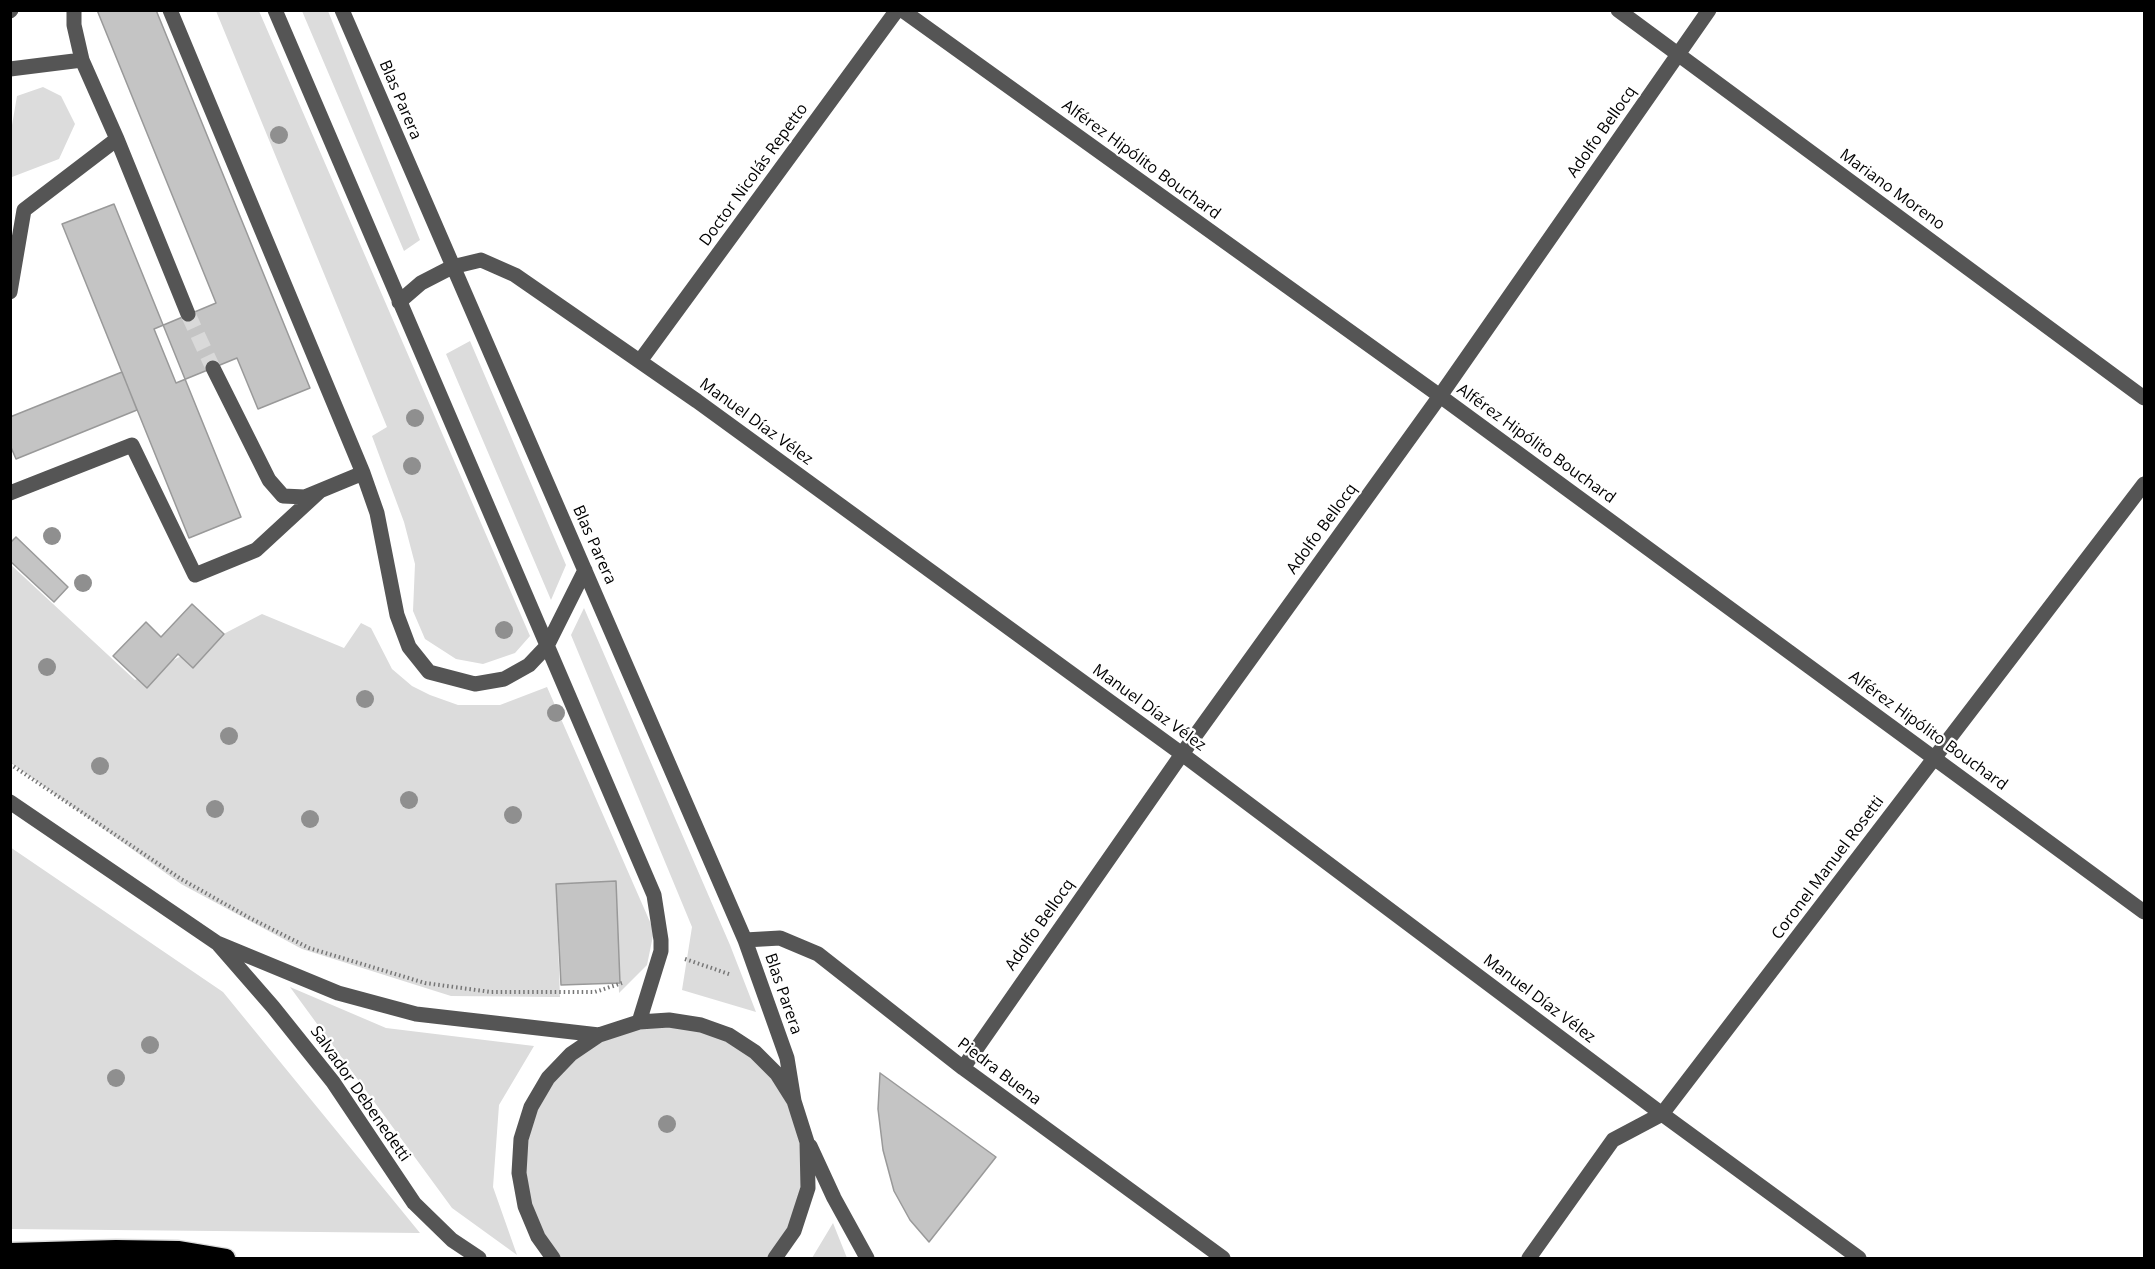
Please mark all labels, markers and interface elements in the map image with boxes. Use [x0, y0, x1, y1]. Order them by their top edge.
street label: Blas Parera [375, 57, 425, 143]
street label: Adolfo Bellocq [1563, 83, 1641, 181]
street label: Alférez Hipólito Bouchard [1058, 96, 1224, 224]
street label: Doctor Nicolás Repetto [696, 100, 812, 250]
street label: Mariano Moreno [1836, 145, 1948, 235]
street label: Manuel Díaz Vélez [696, 374, 816, 470]
street label: Alférez Hipólito Bouchard [1453, 380, 1619, 508]
street label: Adolfo Bellocq [1283, 480, 1361, 578]
street label: Blas Parera [568, 502, 620, 588]
street label: Manuel Díaz Vélez [1089, 660, 1209, 756]
street label: Alférez Hipólito Bouchard [1845, 667, 2011, 795]
street label: Coronel Manuel Rosetti [1768, 793, 1888, 943]
street label: Adolfo Bellocq [1001, 876, 1079, 974]
street label: Blas Parera [760, 951, 806, 1037]
street label: Manuel Díaz Vélez [1479, 951, 1599, 1047]
street label: Salvador Debenedetti [306, 1023, 414, 1165]
street label: Piedra Buena [953, 1034, 1045, 1110]

